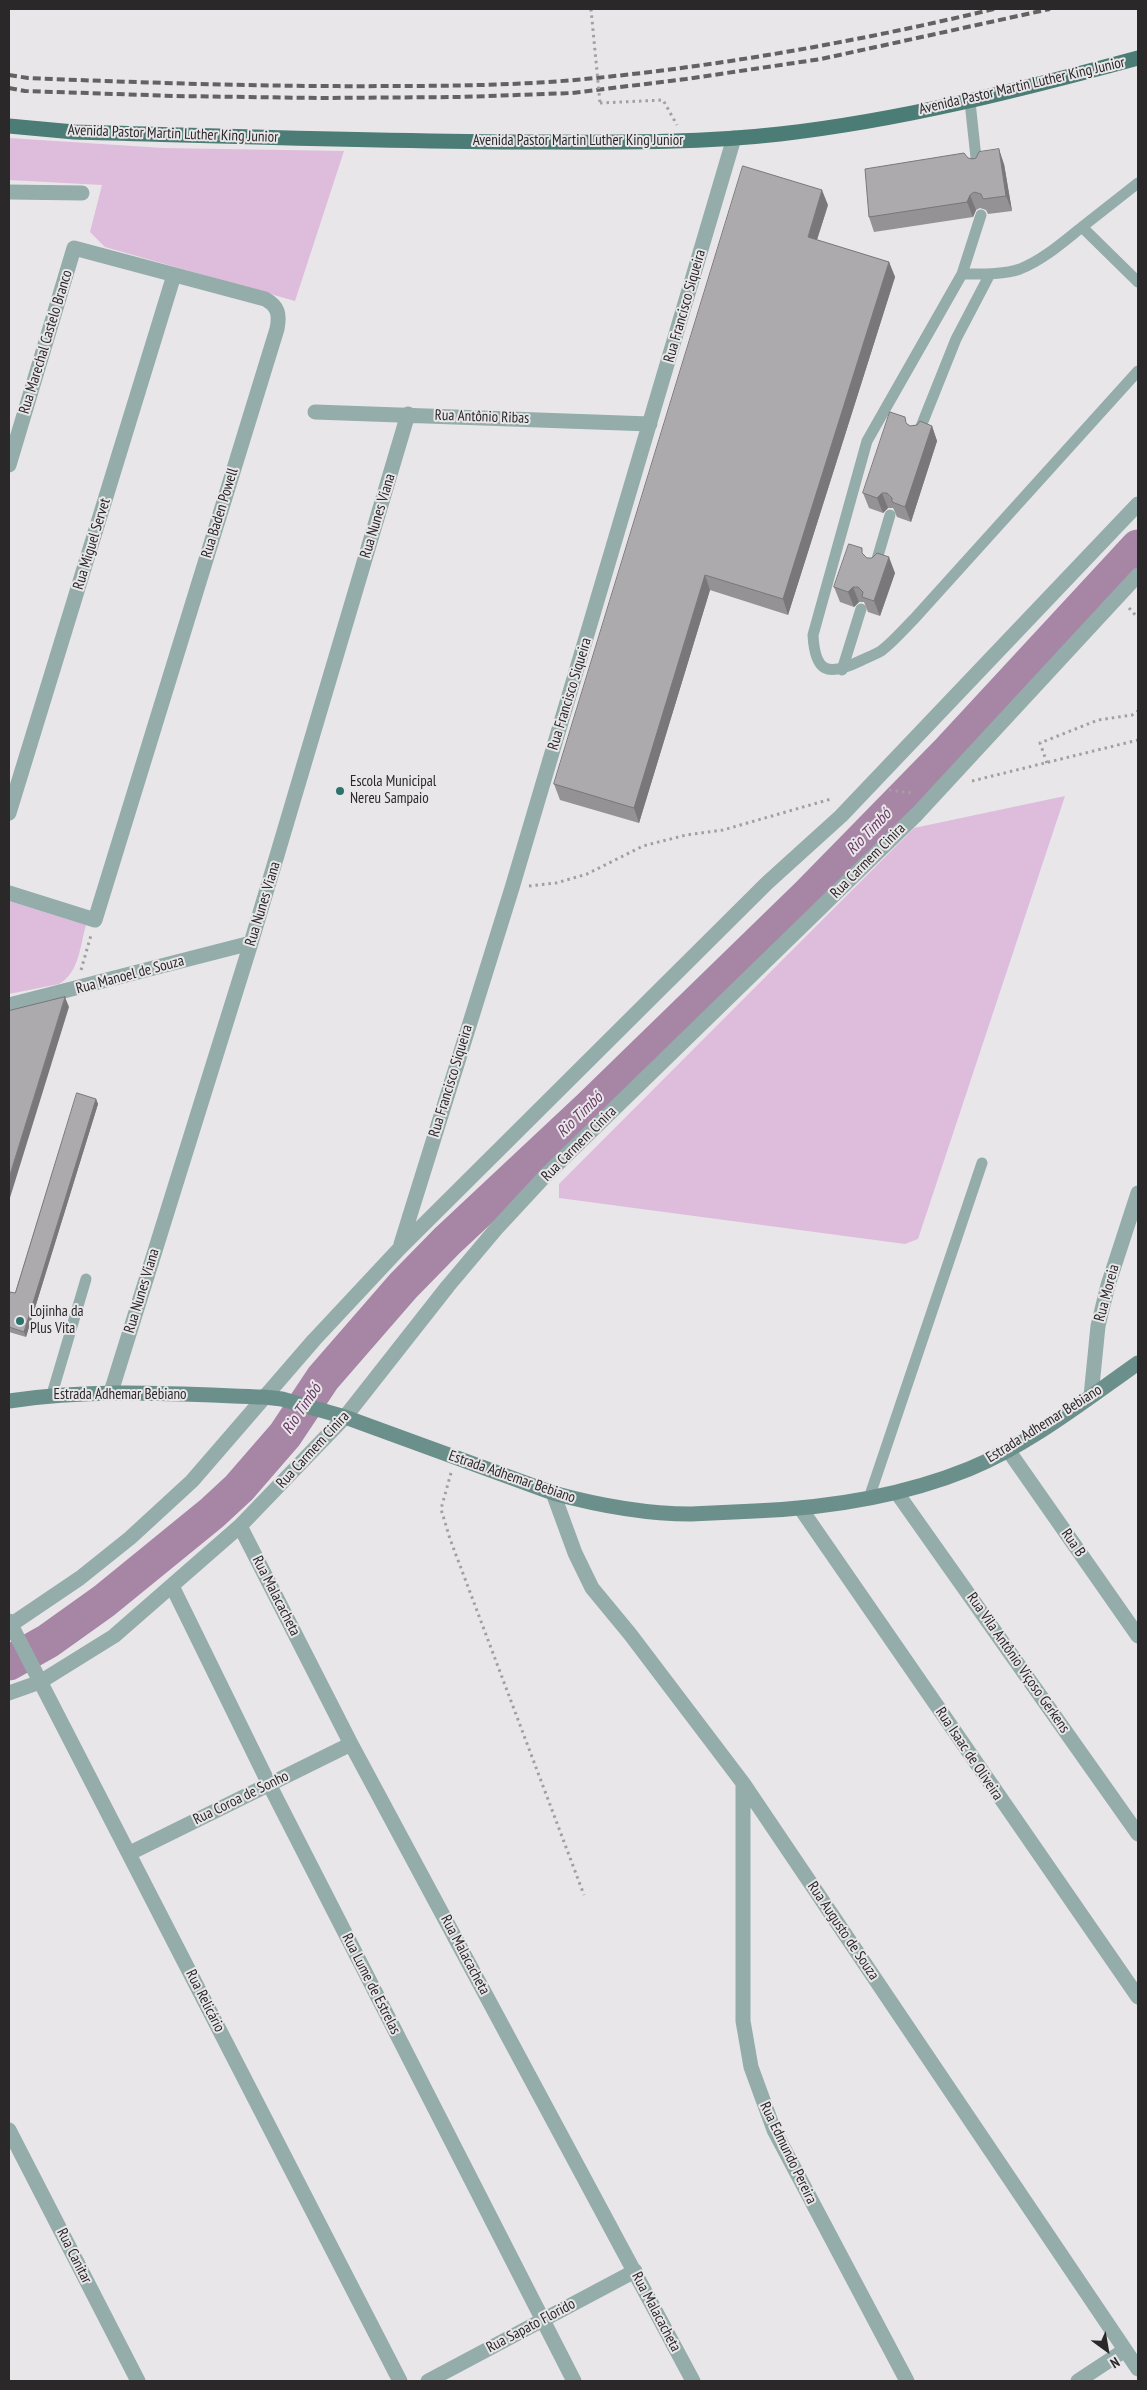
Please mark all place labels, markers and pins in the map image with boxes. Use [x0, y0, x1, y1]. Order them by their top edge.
place label: Escola Municipal Nereu Sampaio [350, 773, 436, 808]
marker: Escola Municipal Nereu Sampaio [334, 785, 346, 797]
place label: Lojinha da Plus Vita [30, 1303, 83, 1338]
marker: Lojinha da Plus Vita [14, 1315, 26, 1327]

